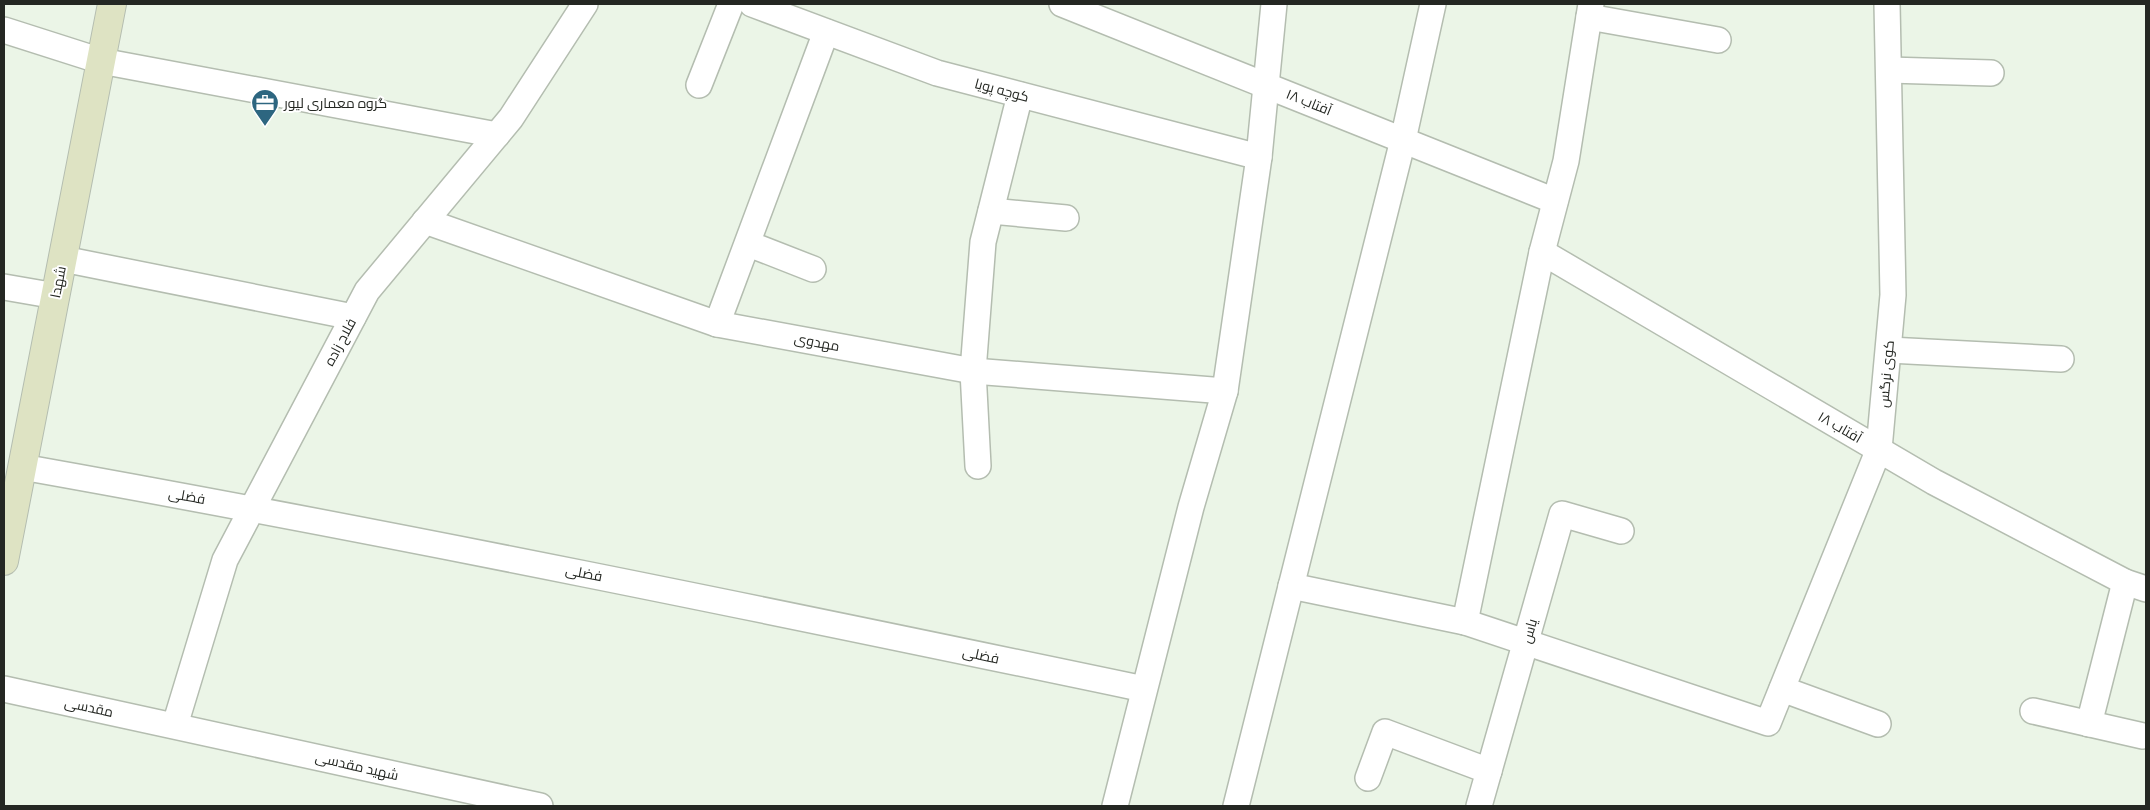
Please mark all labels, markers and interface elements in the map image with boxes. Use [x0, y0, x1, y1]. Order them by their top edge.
street label: کوچه پویا [973, 74, 1031, 107]
street label: آفتاب ۱۸ [1283, 85, 1335, 119]
office icon: گروه معماری لیور [250, 88, 280, 127]
place label: گروه معماری لیور [283, 94, 387, 112]
street label: شهدا [46, 265, 70, 299]
street label: فلاح زاده [320, 315, 360, 369]
street label: مهدوی [793, 329, 841, 355]
street label: کوی نرگس [1874, 340, 1898, 408]
street label: آفتاب ۱۸ [1815, 407, 1865, 447]
street label: فضلی [167, 484, 207, 508]
street label: فضلی [564, 561, 604, 585]
street label: یاس [1517, 616, 1541, 645]
street label: فضلی [961, 642, 1001, 668]
street label: مقدسی [63, 693, 115, 721]
street label: شهید مقدسی [314, 748, 400, 784]

